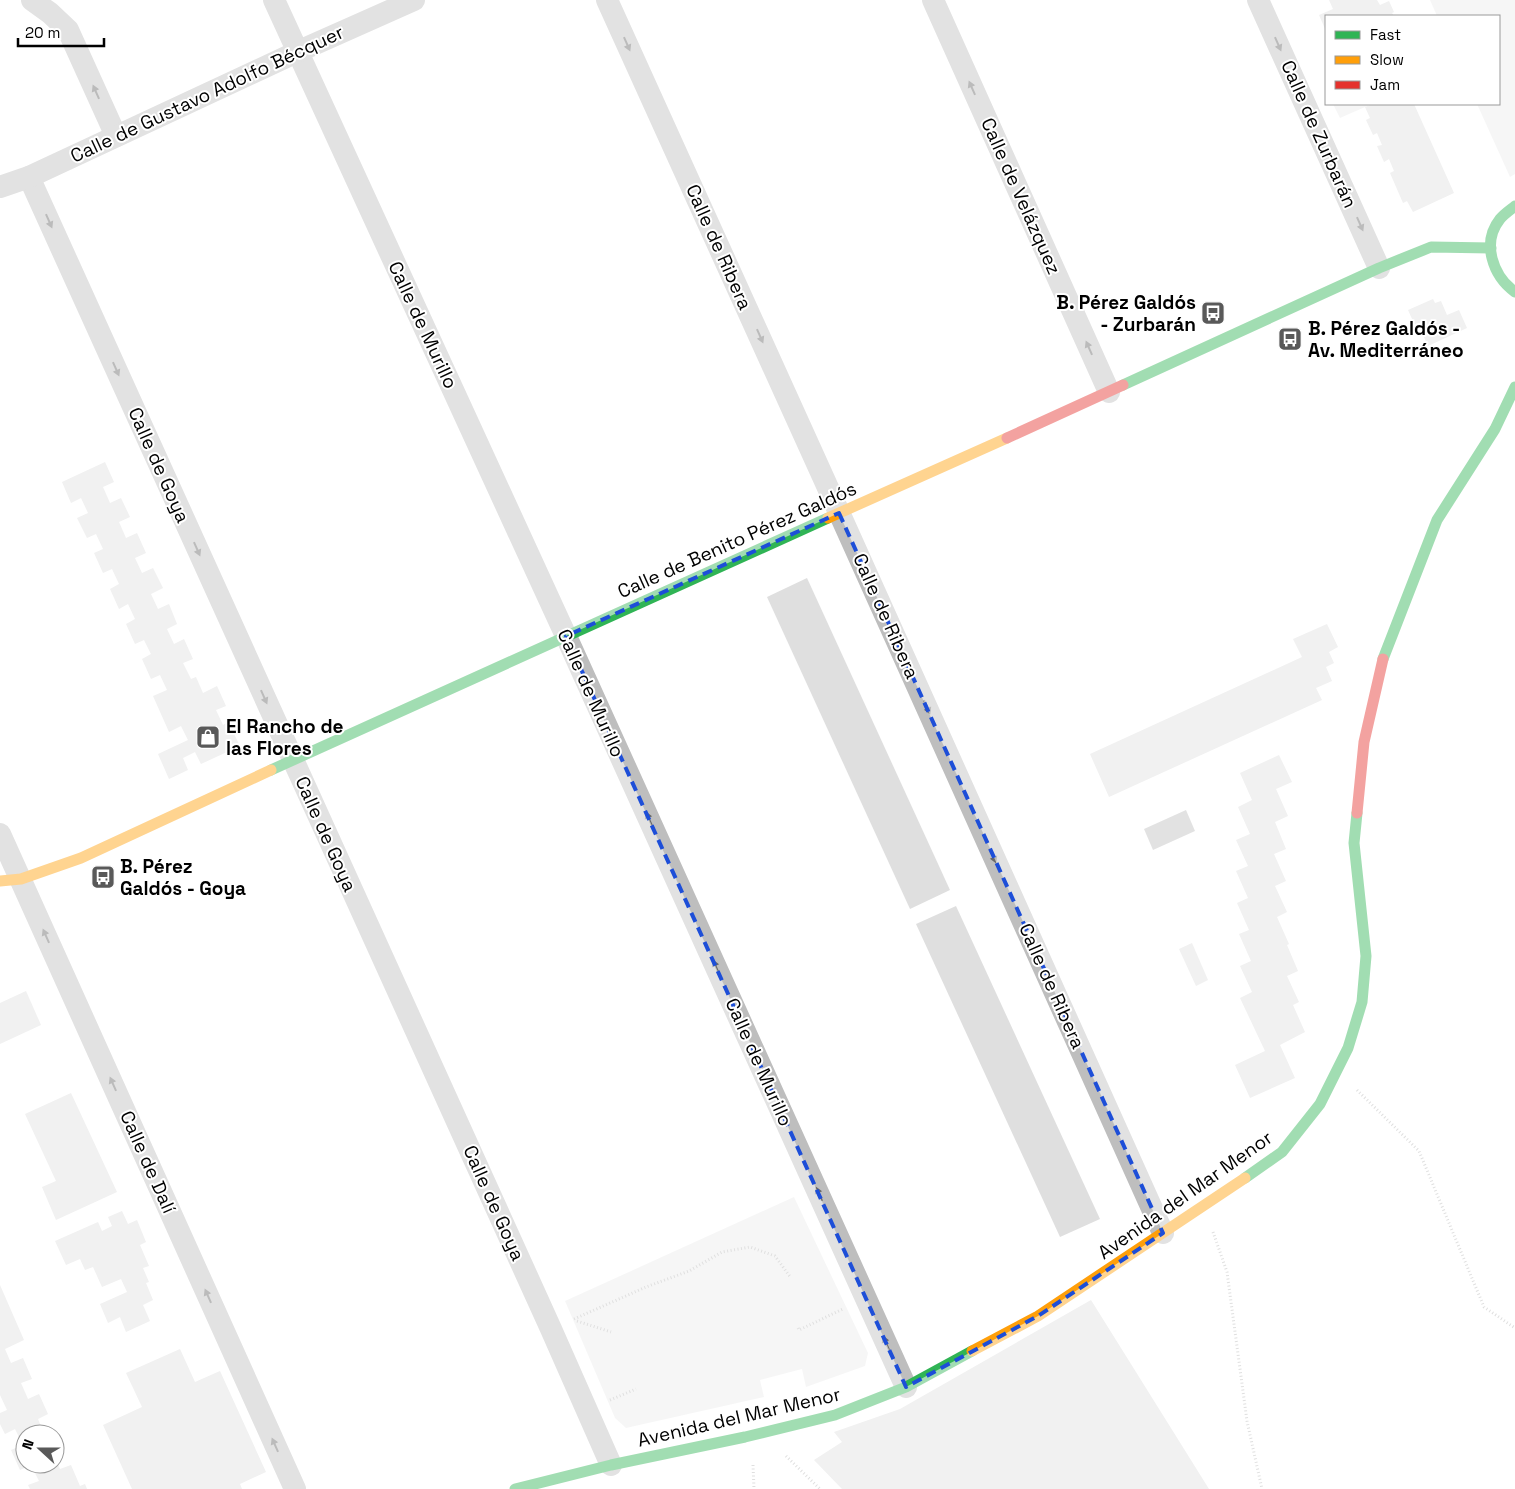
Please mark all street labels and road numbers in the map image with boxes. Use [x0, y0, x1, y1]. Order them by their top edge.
street label: Calle de Gustavo Adolfo Bécquer [66, 20, 348, 168]
street label: Calle de Zurbarán [1275, 56, 1363, 212]
street label: Calle de Velázquez [975, 114, 1067, 278]
street label: Calle de Ribera [680, 180, 758, 314]
street label: Calle de Murillo [383, 257, 463, 393]
street label: Calle de Goya [122, 403, 196, 527]
street label: Calle de Benito Pérez Galdós [614, 476, 860, 604]
street label: Calle de Ribera [847, 549, 925, 683]
street label: Calle de Murillo [552, 625, 630, 761]
street label: Calle de Goya [289, 772, 363, 896]
street label: Calle de Ribera [1013, 919, 1091, 1053]
street label: Calle de Murillo [720, 994, 798, 1130]
street label: Calle de Dalí [114, 1107, 182, 1218]
street label: Avenida del Mar Menor [1093, 1125, 1277, 1265]
street label: Calle de Goya [457, 1141, 531, 1265]
street label: Avenida del Mar Menor [635, 1381, 843, 1453]

